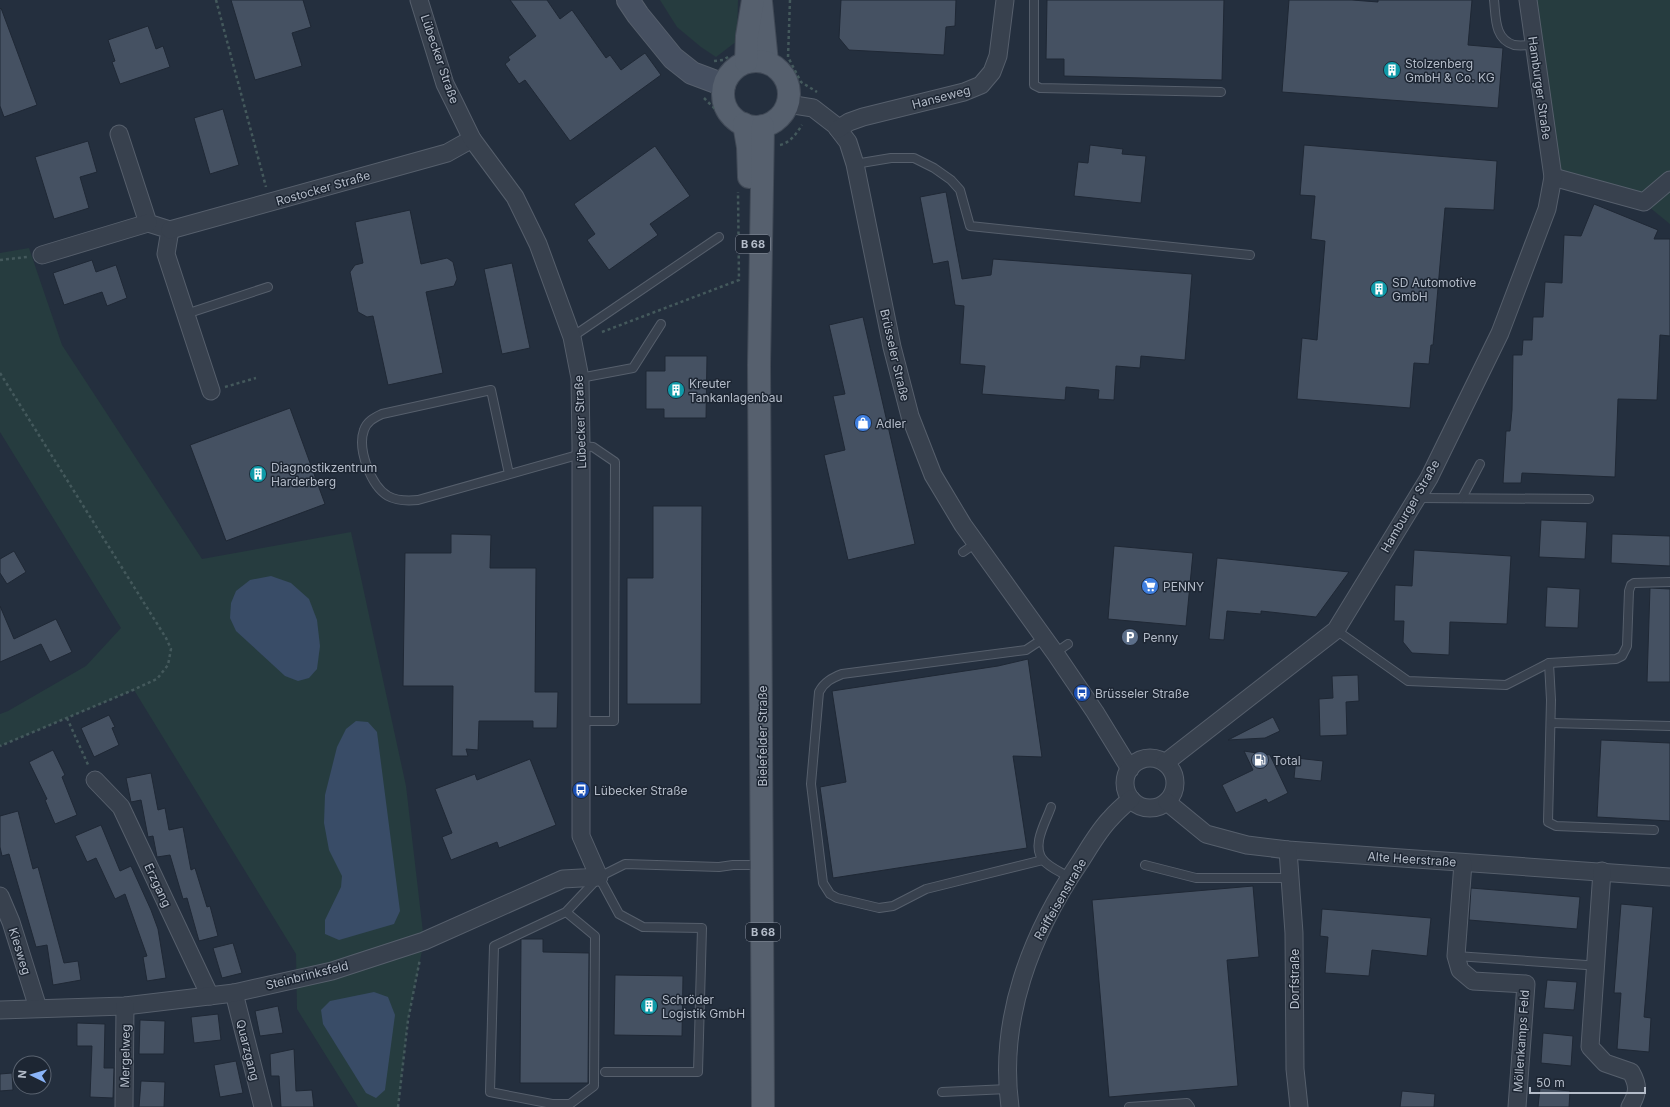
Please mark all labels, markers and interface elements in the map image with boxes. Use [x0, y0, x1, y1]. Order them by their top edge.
street label: Lübecker Straße [418, 12, 462, 106]
street label: Hamburger Straße [1525, 35, 1555, 141]
place label: Stolzenberg GmbH & Co. KG [1405, 56, 1495, 85]
building icon: Stolzenberg GmbH & Co. KG [1382, 60, 1402, 80]
street label: Hanseweg [910, 82, 972, 112]
street label: Rostocker Straße [274, 167, 372, 209]
road number: B 68 [736, 235, 770, 253]
place label: SD Automotive GmbH [1392, 275, 1476, 304]
building icon: SD Automotive GmbH [1369, 279, 1389, 299]
street label: Brüsseler Straße [877, 307, 913, 403]
street label: Lübecker Straße [571, 375, 589, 469]
place label: Kreuter Tankanlagenbau [689, 376, 783, 405]
building icon: Kreuter Tankanlagenbau [666, 380, 686, 400]
shop icon: Adler [853, 413, 873, 433]
place label: Adler [876, 416, 907, 431]
street label: Hamburger Straße [1377, 457, 1443, 555]
place label: Diagnostikzentrum Harderberg [271, 460, 377, 489]
building icon: Diagnostikzentrum Harderberg [248, 464, 268, 484]
supermarket icon: PENNY [1140, 576, 1160, 596]
place label: PENNY [1163, 579, 1204, 594]
parking icon: Penny [1120, 627, 1140, 647]
place label: Penny [1143, 630, 1179, 645]
bus stop icon: Brüsseler Straße [1072, 683, 1092, 703]
street label: Bielefelder Straße [755, 685, 770, 787]
place label: Brüsseler Straße [1095, 686, 1189, 701]
fuel station icon: Total [1250, 750, 1270, 770]
place label: Total [1273, 753, 1301, 768]
bus stop icon: Lübecker Straße [571, 780, 591, 800]
place label: Lübecker Straße [594, 783, 688, 798]
street label: Alte Heerstraße [1367, 848, 1457, 870]
street label: Raiffeisenstraße [1031, 856, 1089, 942]
street label: Erzgang [141, 861, 175, 909]
road number: B 68 [746, 923, 780, 941]
street label: Kiesweg [6, 926, 34, 976]
street label: Dorfstraße [1287, 949, 1302, 1009]
street label: Steinbrinksfeld [264, 957, 350, 993]
street label: Möllenkamps Feld [1510, 989, 1532, 1093]
place label: Schröder Logistik GmbH [662, 992, 745, 1021]
building icon: Schröder Logistik GmbH [639, 996, 659, 1016]
street label: Quarzgang [233, 1018, 263, 1082]
street label: Mergelweg [117, 1024, 133, 1088]
north arrow [12, 1055, 52, 1095]
text: N [15, 1069, 29, 1079]
scale bar [1530, 1069, 1645, 1095]
text: 50 m [1536, 1075, 1565, 1090]

